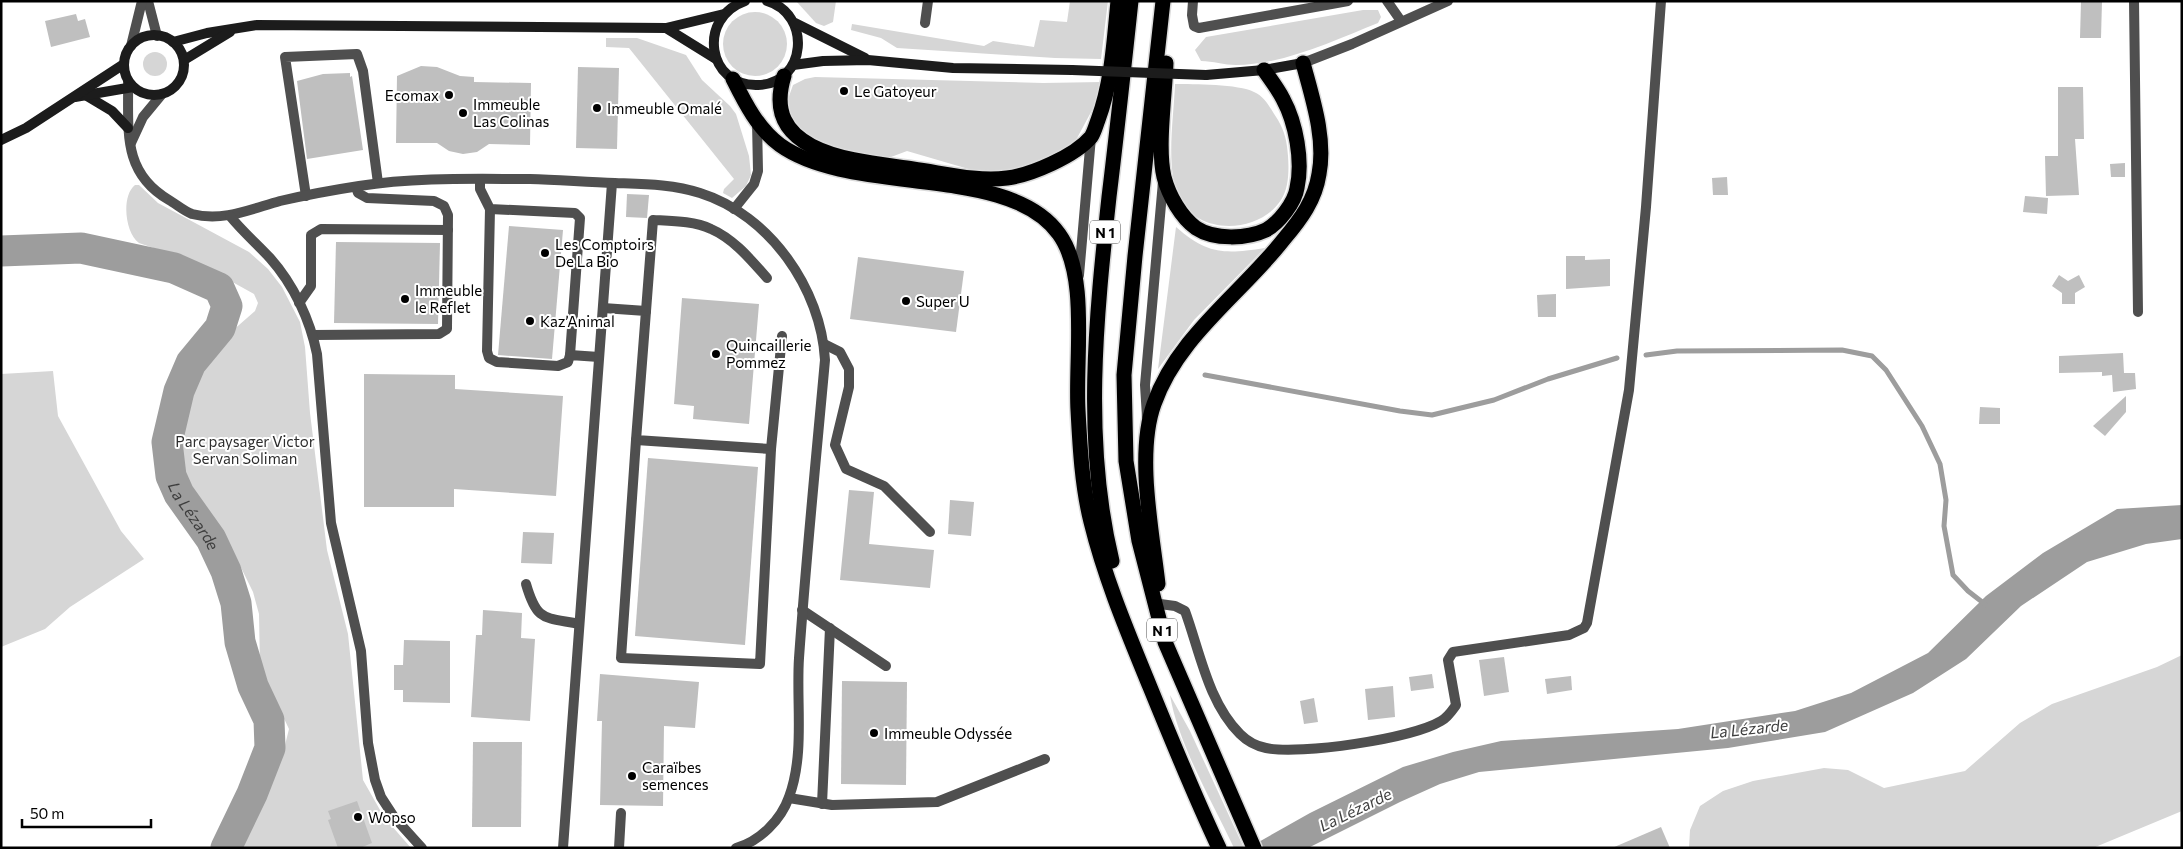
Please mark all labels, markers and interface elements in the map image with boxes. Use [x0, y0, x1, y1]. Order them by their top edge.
place label: Le Gatoyeur [854, 82, 937, 100]
marker: Le Gatoyeur [838, 85, 850, 97]
place label: Ecomax [385, 86, 439, 104]
marker: Ecomax [443, 89, 455, 101]
place label: Immeuble Las Colinas [473, 95, 549, 130]
place label: Immeuble Omalé [607, 99, 722, 117]
marker: Immeuble Omalé [591, 102, 603, 114]
marker: Immeuble Las Colinas [457, 107, 469, 119]
road number: N 1 [1090, 220, 1120, 243]
place label: Les Comptoirs De La Bio [555, 235, 654, 270]
marker: Les Comptoirs De La Bio [539, 247, 551, 259]
place label: Immeuble le Reflet [415, 281, 482, 316]
place label: Super U [916, 292, 970, 310]
marker: Immeuble le Reflet [399, 293, 411, 305]
marker: Super U [900, 295, 912, 307]
place label: Kaz’Animal [540, 312, 615, 330]
marker: Kaz’Animal [524, 315, 536, 327]
place label: Quincaillerie Pommez [726, 336, 812, 371]
marker: Quincaillerie Pommez [710, 348, 722, 360]
park label: Parc paysager Victor Servan Soliman [175, 432, 315, 467]
water label: La Lézarde [165, 479, 224, 553]
road number: N 1 [1147, 618, 1177, 642]
water label: La Lézarde [1709, 714, 1789, 742]
place label: Immeuble Odyssée [884, 724, 1012, 742]
marker: Immeuble Odyssée [868, 727, 880, 739]
place label: Caraïbes semences [642, 758, 709, 793]
marker: Caraïbes semences [626, 770, 638, 782]
water label: La Lézarde [1316, 783, 1395, 835]
scale bar [22, 796, 151, 828]
text: 50 m [30, 804, 64, 822]
place label: Wopso [368, 808, 416, 826]
marker: Wopso [352, 811, 364, 823]

